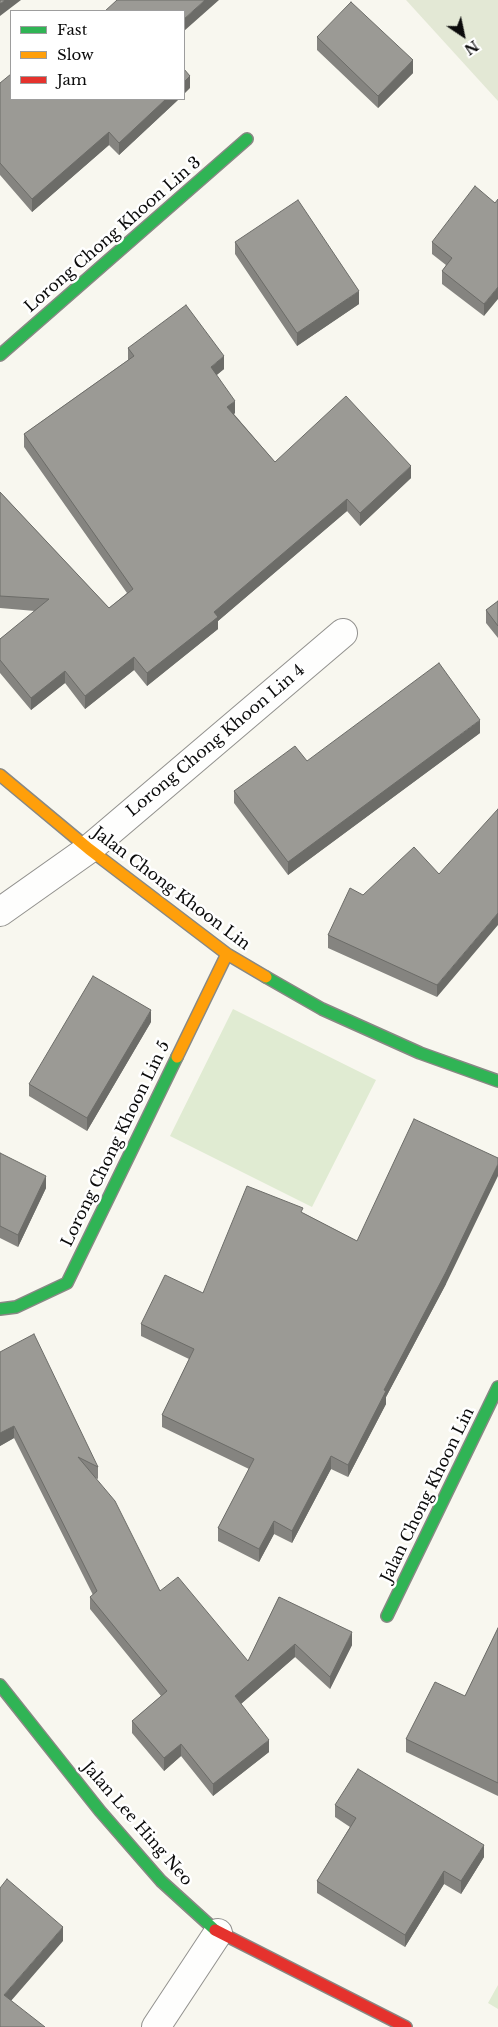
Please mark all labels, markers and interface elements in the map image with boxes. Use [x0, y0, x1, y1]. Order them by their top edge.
legend [10, 10, 185, 100]
north arrow [438, 10, 488, 60]
text: Fast [57, 20, 87, 39]
text: N [461, 36, 482, 59]
text: Slow [57, 45, 94, 64]
text: Jam [57, 70, 87, 89]
street label: Lorong Chong Khoon Lin 3 [21, 153, 205, 317]
street label: Lorong Chong Khoon Lin 4 [123, 661, 309, 821]
street label: Jalan Chong Khoon Lin [89, 824, 253, 954]
street label: Lorong Chong Khoon Lin 5 [58, 1038, 174, 1250]
street label: Jalan Chong Khoon Lin [377, 1405, 479, 1585]
street label: Jalan Lee Hing Neo [78, 1758, 196, 1890]

